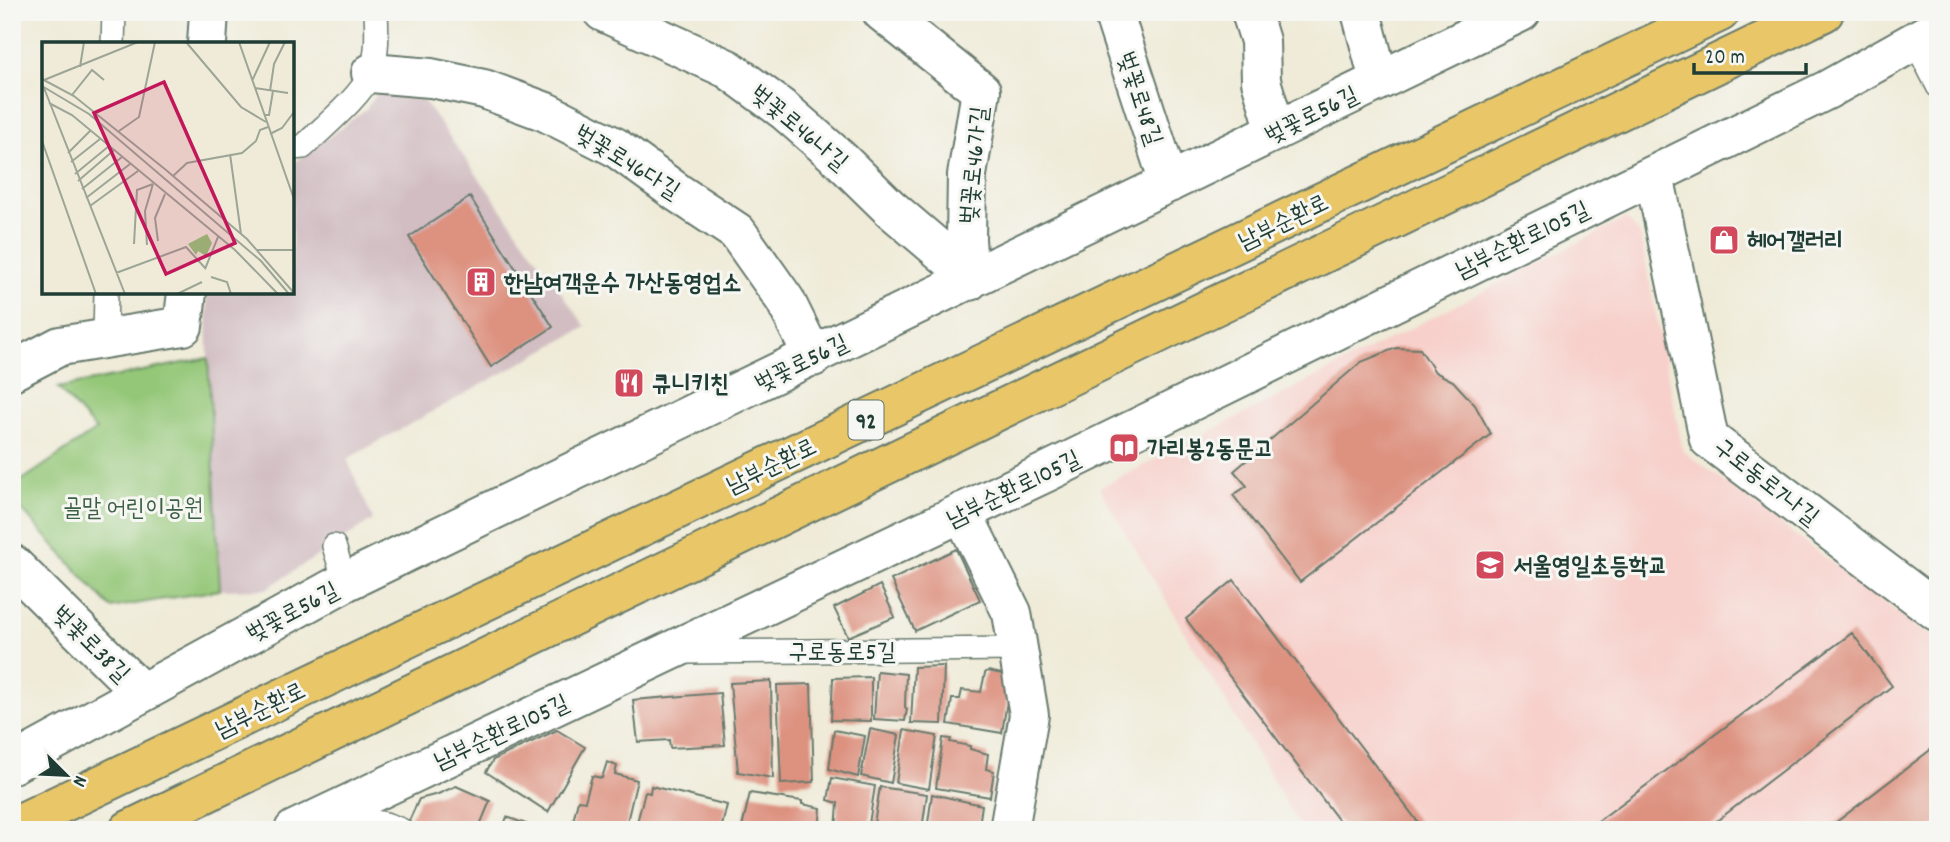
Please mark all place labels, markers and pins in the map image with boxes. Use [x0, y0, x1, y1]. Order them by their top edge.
shop icon: 헤어갤러리 [1707, 223, 1741, 257]
place label: 헤어갤러리 [1747, 226, 1844, 260]
building icon: 한남여객운수 가산동영업소 [464, 265, 498, 299]
place label: 한남여객운수 가산동영업소 [503, 268, 741, 302]
restaurant icon: 큐니키친 [612, 366, 646, 400]
place label: 큐니키친 [652, 369, 729, 403]
library icon: 가리봉2동문고 [1107, 431, 1141, 465]
place label: 가리봉2동문고 [1147, 434, 1273, 468]
school or university icon: 서울영일초등학교 [1473, 548, 1507, 582]
place label: 서울영일초등학교 [1513, 551, 1668, 585]

